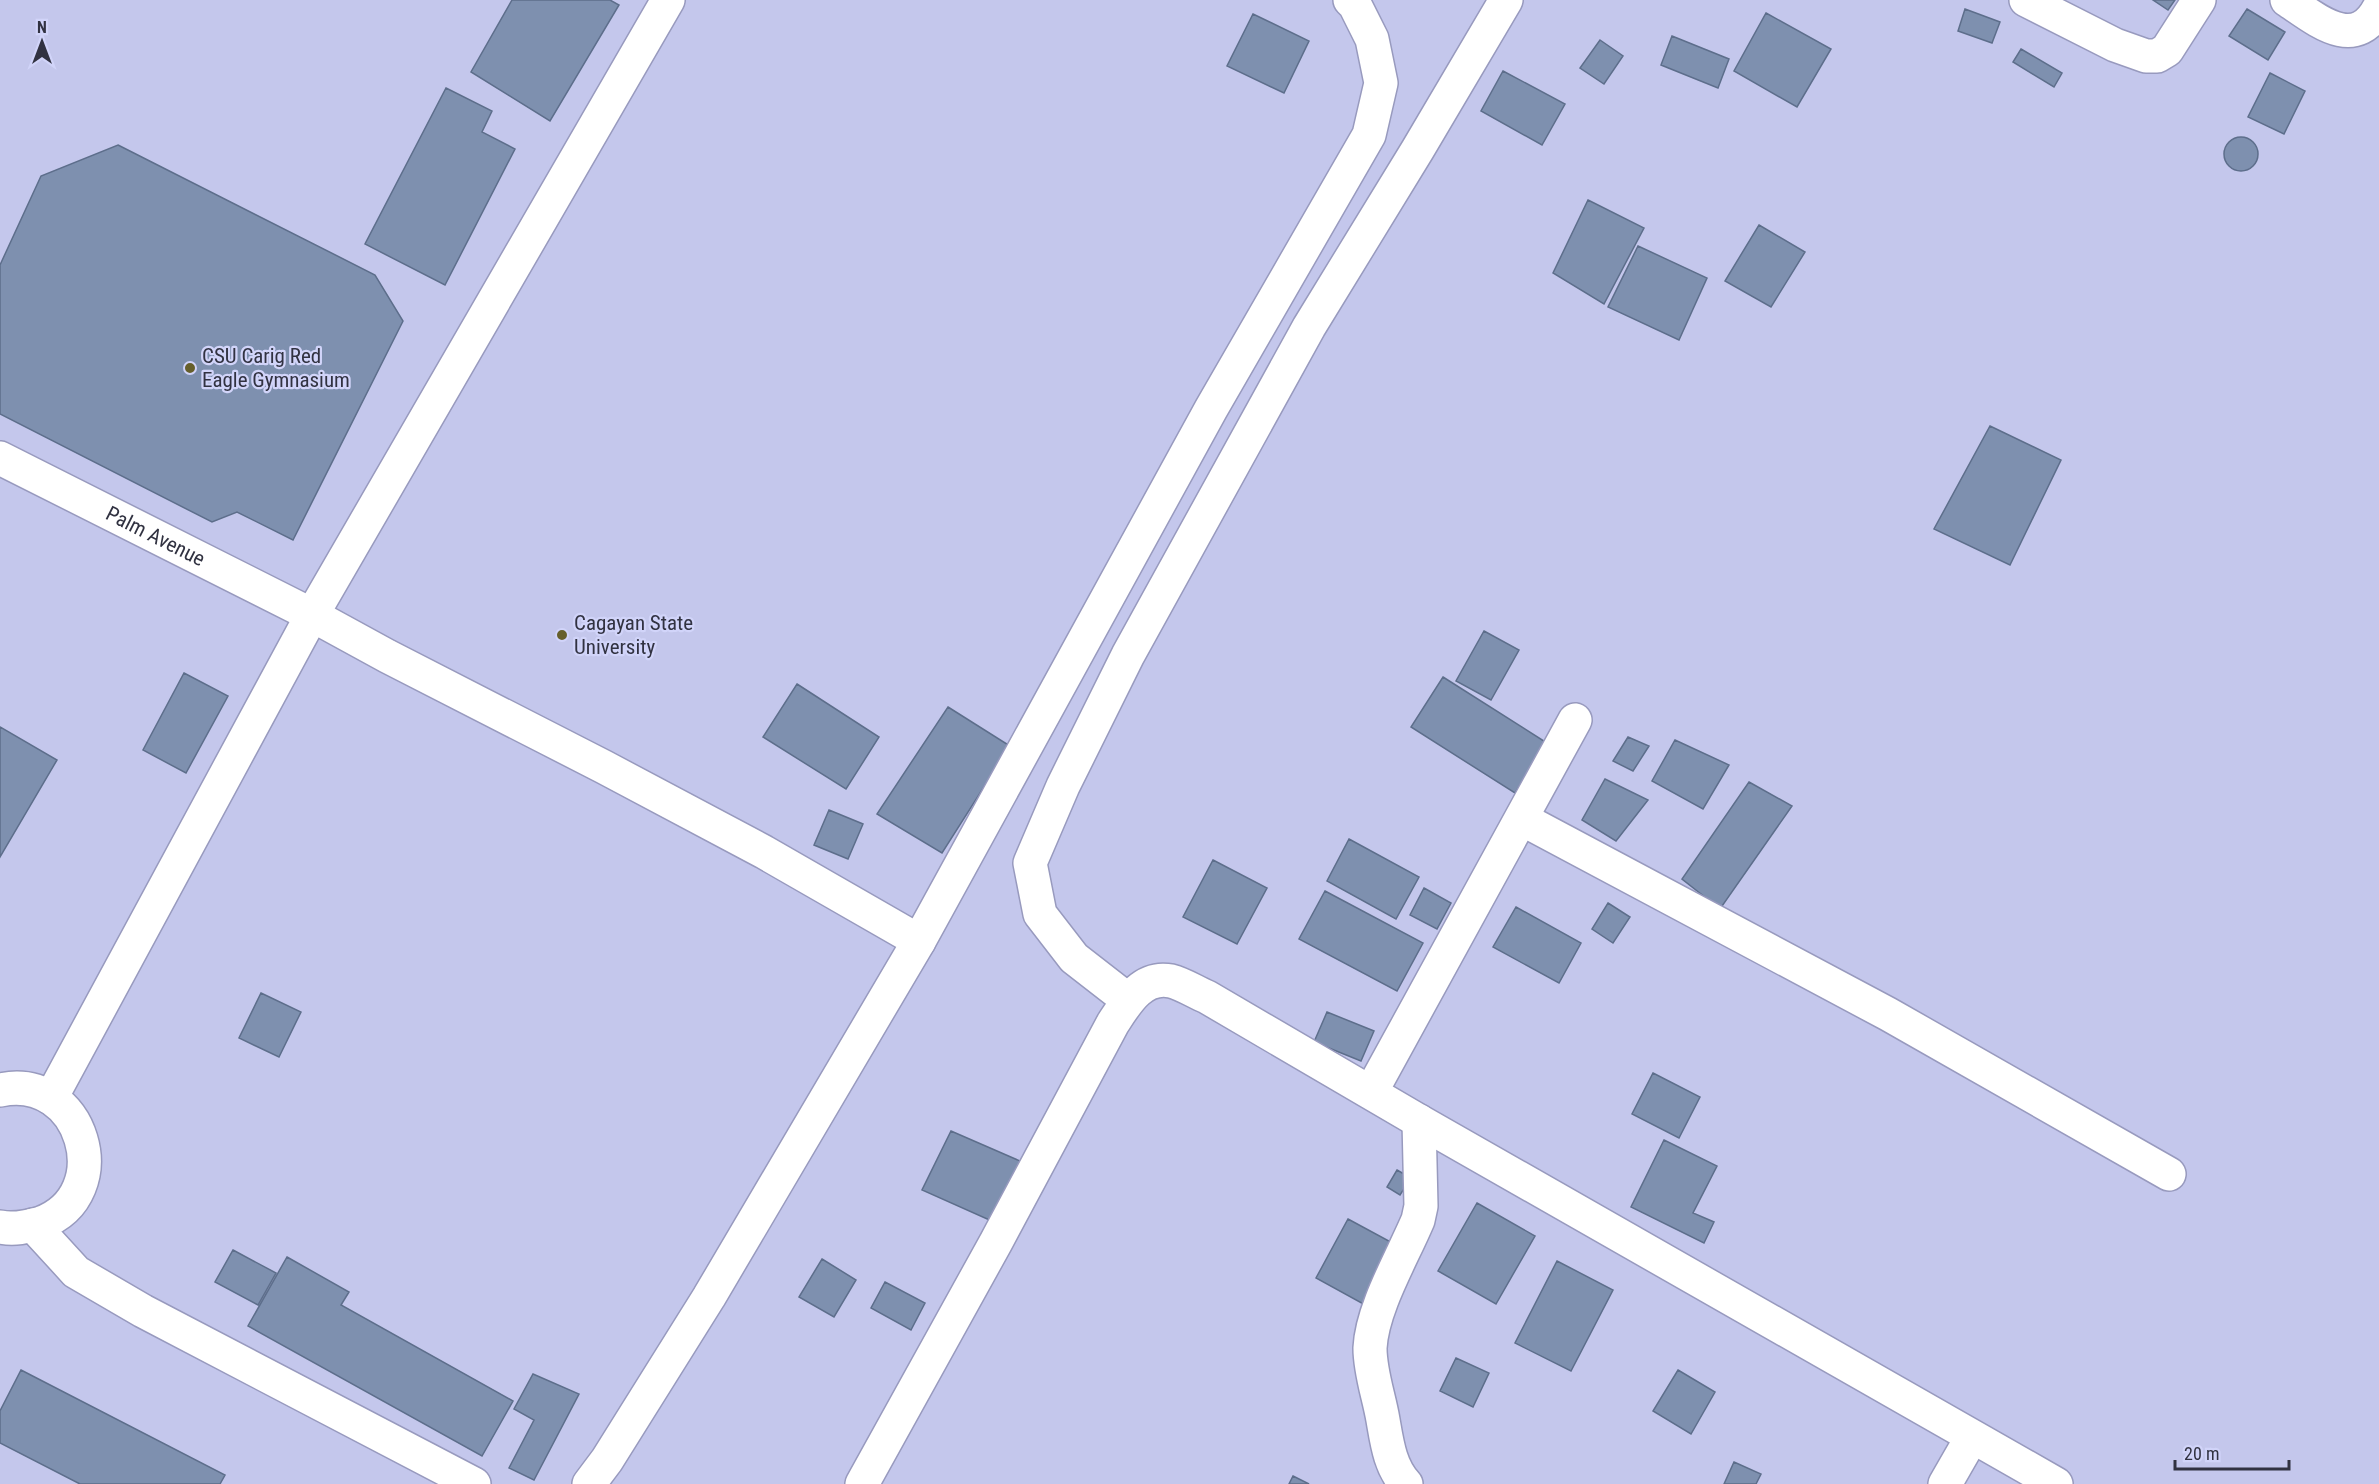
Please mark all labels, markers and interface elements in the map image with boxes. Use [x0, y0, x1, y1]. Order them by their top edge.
north arrow [12, 12, 72, 72]
text: N [37, 18, 47, 37]
place label: CSU Carig Red Eagle Gymnasium [202, 344, 350, 392]
marker: CSU Carig Red Eagle Gymnasium [183, 361, 197, 375]
street label: Palm Avenue [102, 501, 209, 571]
place label: Cagayan State University [574, 611, 693, 659]
marker: Cagayan State University [555, 628, 569, 642]
scale bar [2175, 1433, 2289, 1471]
text: 20 m [2184, 1443, 2219, 1464]

